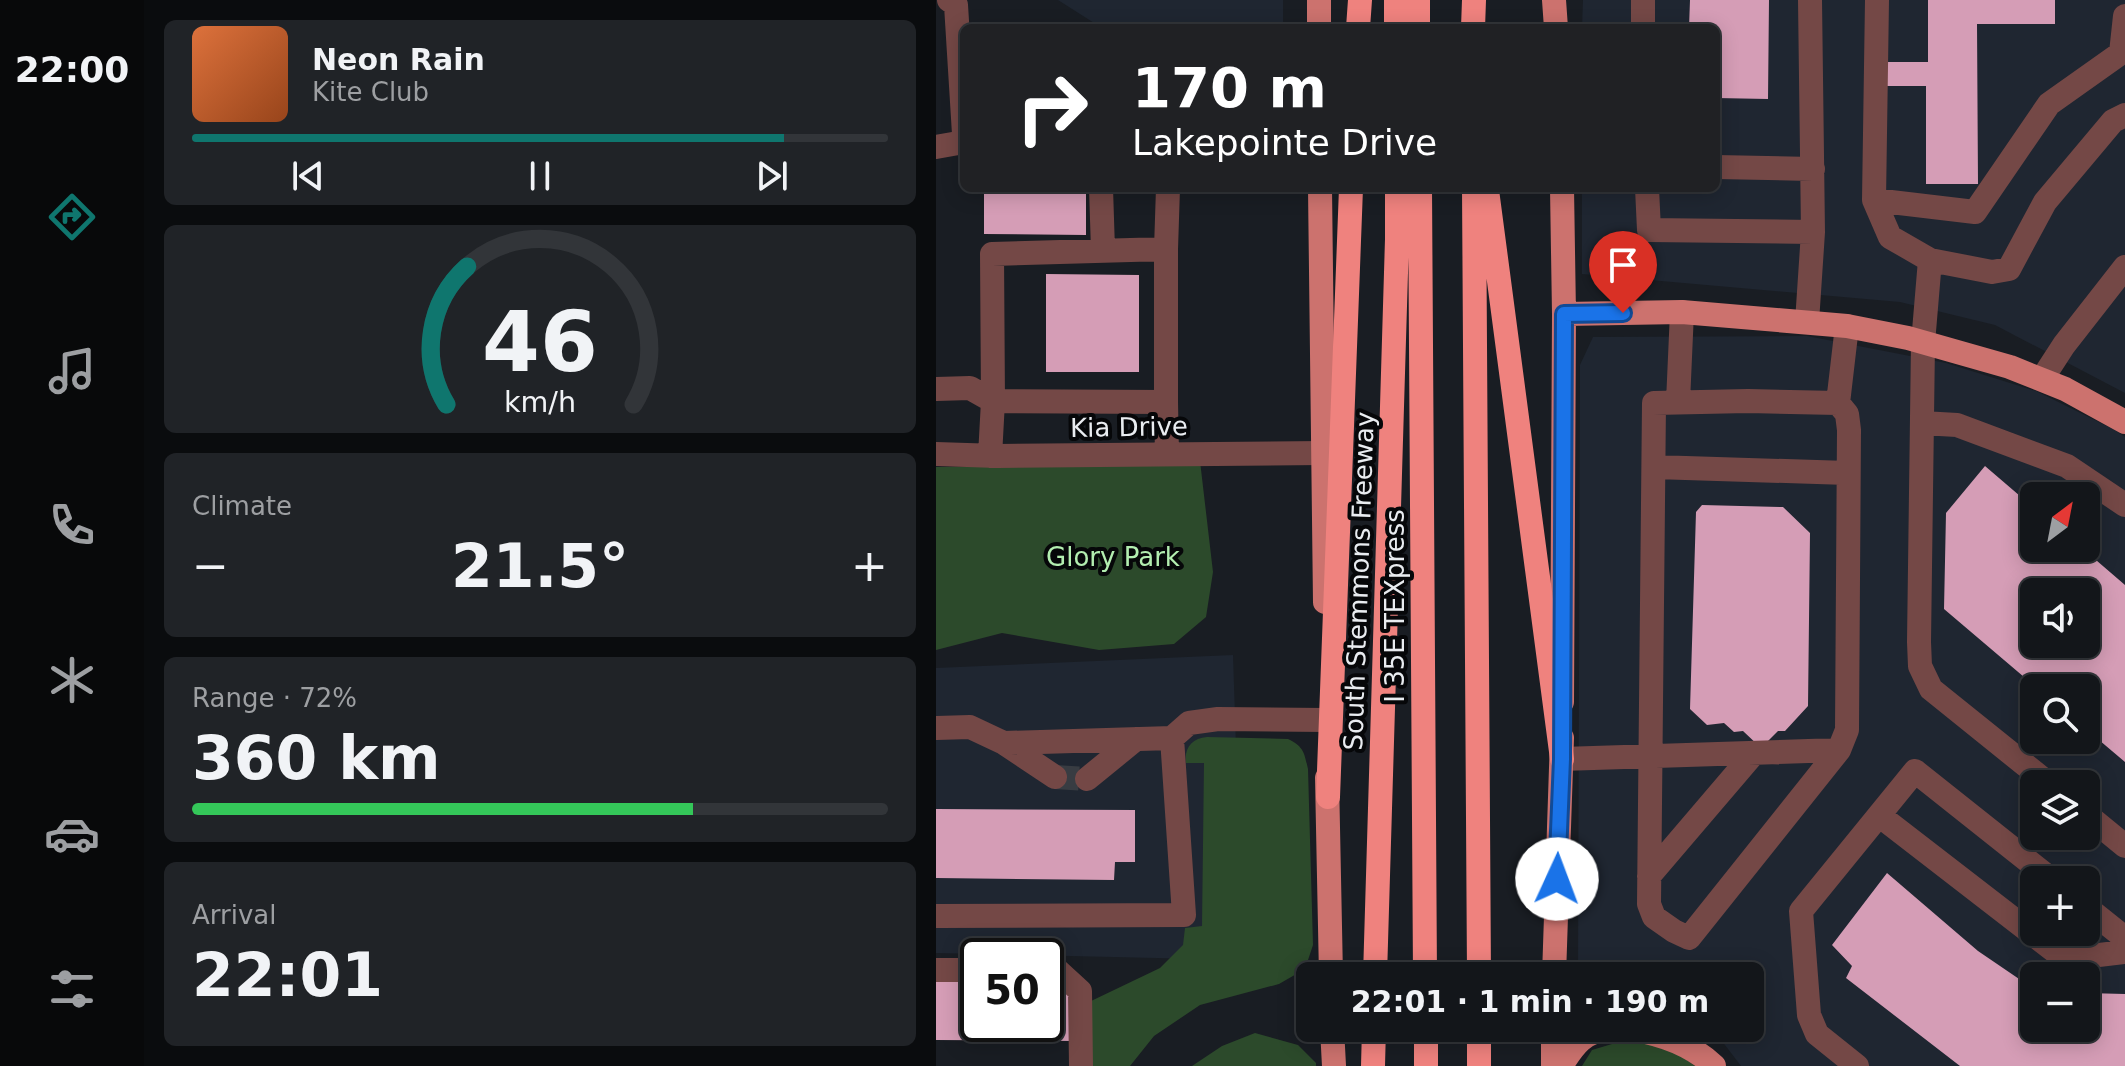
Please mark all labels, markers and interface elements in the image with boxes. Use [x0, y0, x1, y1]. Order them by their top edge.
text: Neon Rain [312, 42, 485, 77]
text: 22:00 [15, 49, 129, 90]
text: 170 m [1132, 55, 1327, 120]
icon: right [1000, 56, 1104, 160]
text: Kite Club [312, 77, 429, 107]
text: Lakepointe Drive [1132, 122, 1437, 163]
icon: previous [286, 154, 330, 198]
icon: pause [518, 154, 562, 198]
icon: next [750, 154, 794, 198]
icon: directions [44, 189, 100, 245]
pin [1589, 231, 1657, 313]
icon: arrive [1601, 243, 1645, 287]
text: 46 [482, 293, 598, 390]
icon: music [44, 343, 100, 399]
text: km/h [504, 385, 576, 419]
street label: Kia Drive [1070, 411, 1188, 443]
street label: South Stemmons Freeway [1338, 411, 1380, 751]
north arrow [2020, 482, 2100, 562]
map controls [2020, 482, 2100, 1042]
text: Climate [192, 491, 292, 521]
icon: phone [44, 497, 100, 553]
street label: I 35E TEXpress [1380, 509, 1410, 703]
text: 21.5° [451, 531, 629, 601]
text: − [192, 540, 229, 591]
text: + [851, 540, 888, 591]
park label: Glory Park [1046, 542, 1180, 572]
button: sound [2020, 578, 2100, 658]
icon: climate [44, 652, 100, 708]
button: search [2020, 674, 2100, 754]
text: Range · 72% [192, 683, 357, 713]
text: 360 km [192, 723, 441, 793]
button: layers [2020, 770, 2100, 850]
icon: car [44, 806, 100, 862]
position arrow [1515, 837, 1599, 921]
button: + [2020, 866, 2100, 946]
text: Arrival [192, 900, 276, 930]
speed limit sign: 50 [960, 938, 1064, 1042]
text: 22:01 [192, 940, 383, 1010]
icon: filters [44, 961, 100, 1017]
button: − [2020, 962, 2100, 1042]
text: 22:01 · 1 min · 190 m [1351, 984, 1709, 1019]

